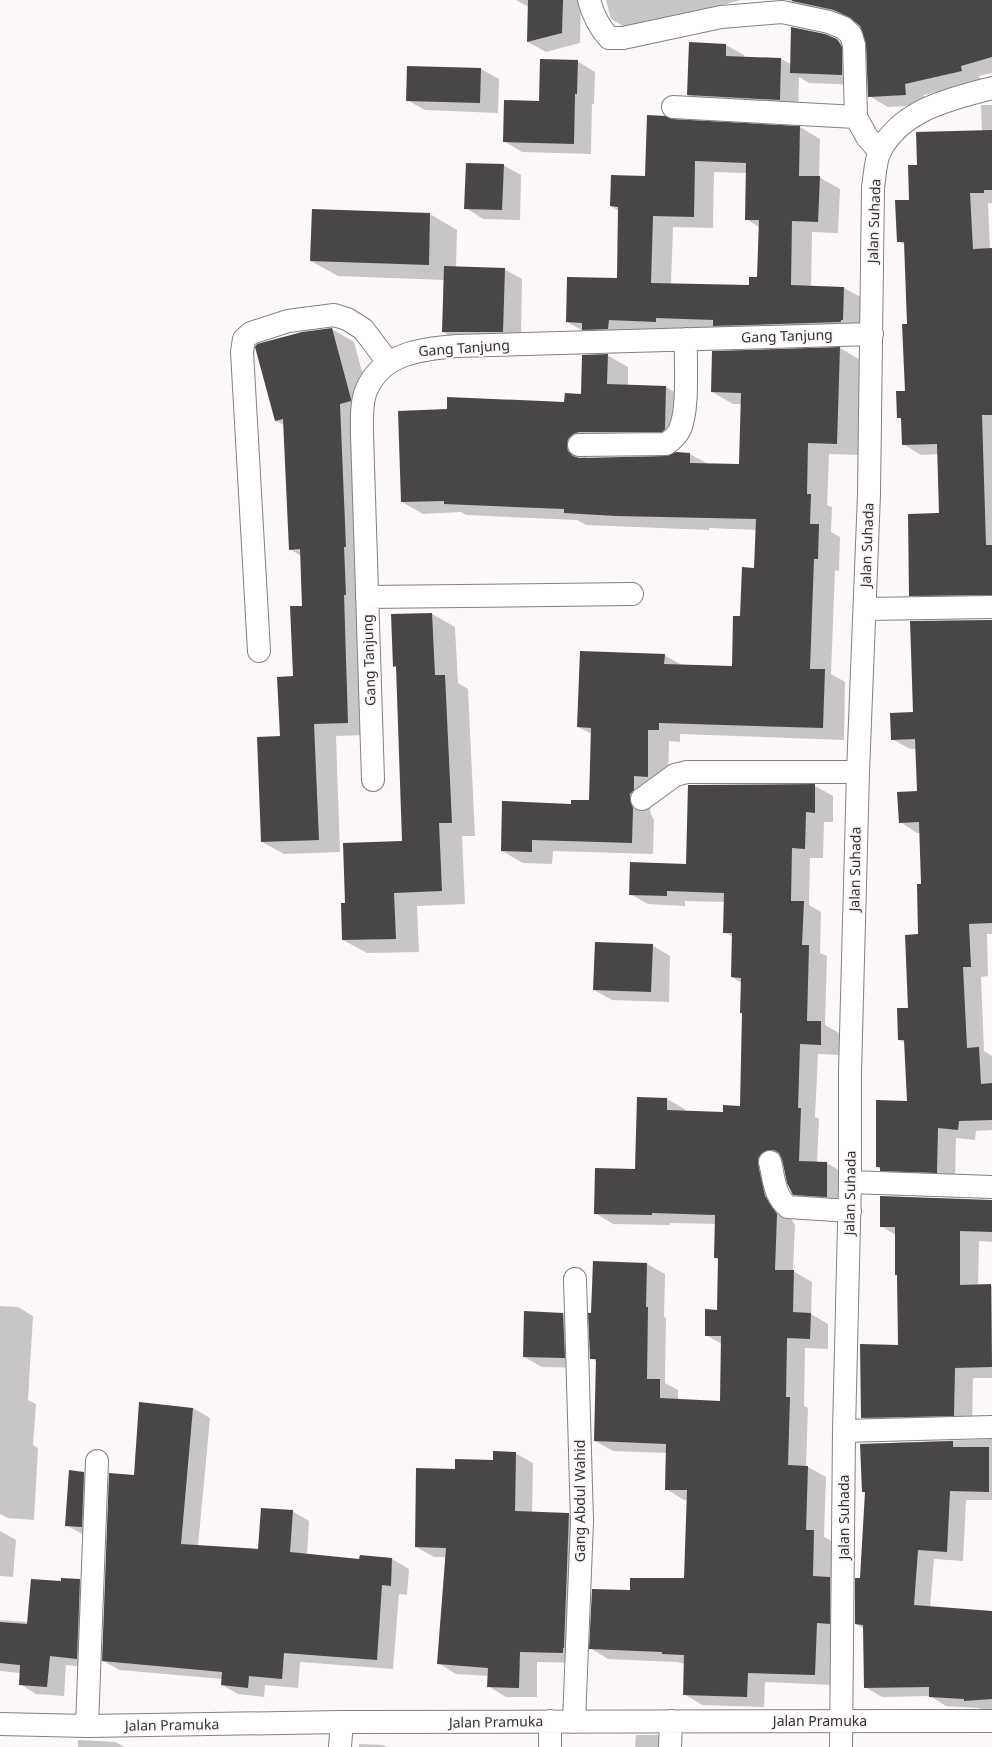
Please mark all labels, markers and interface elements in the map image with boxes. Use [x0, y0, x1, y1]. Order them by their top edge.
street label: Jalan Suhada [862, 178, 884, 266]
street label: Gang Tanjung [741, 324, 833, 347]
street label: Gang Tanjung [418, 335, 510, 360]
street label: Jalan Suhada [855, 502, 877, 590]
street label: Gang Tanjung [357, 614, 380, 706]
street label: Jalan Suhada [844, 826, 865, 914]
street label: Jalan Suhada [839, 1150, 860, 1238]
street label: Gang Abdul Wahid [570, 1440, 589, 1562]
street label: Jalan Suhada [834, 1475, 853, 1561]
street label: Jalan Pramuka [447, 1711, 543, 1732]
street label: Jalan Pramuka [771, 1711, 867, 1730]
street label: Jalan Pramuka [123, 1714, 219, 1735]

